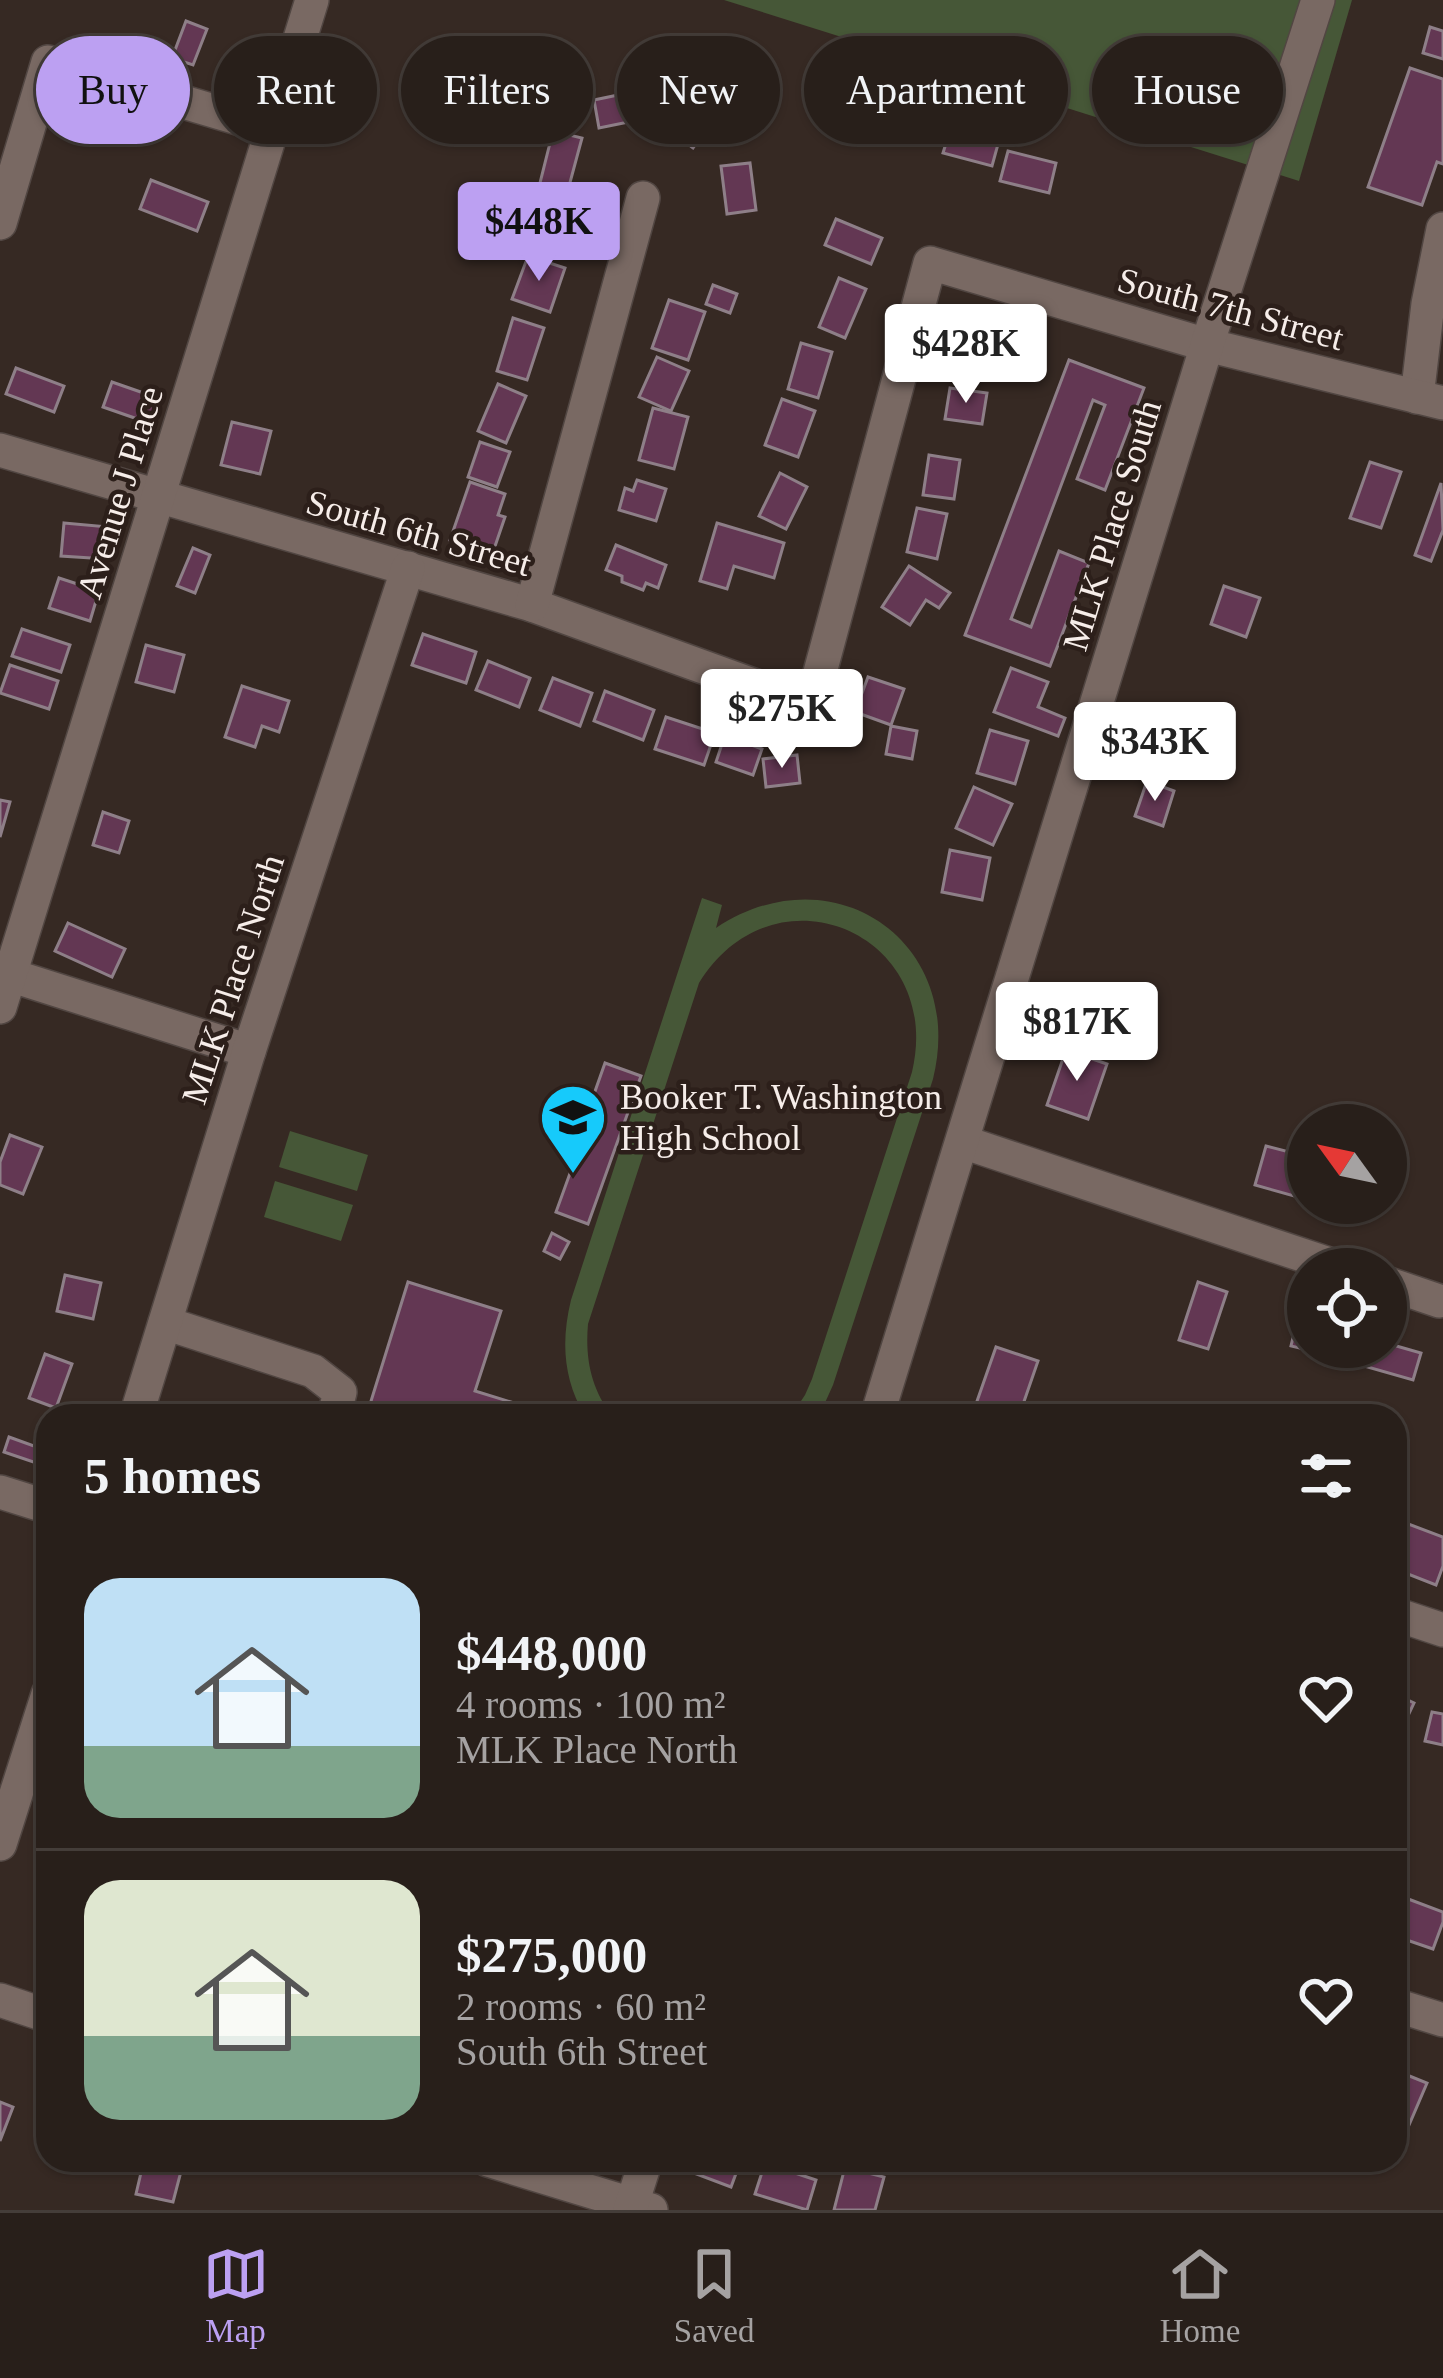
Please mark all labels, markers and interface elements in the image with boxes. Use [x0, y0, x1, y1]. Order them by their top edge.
chip: Buy [36, 36, 190, 144]
chip: Rent [214, 36, 377, 144]
chip: Filters [401, 36, 593, 144]
chip: New [617, 36, 780, 144]
chip: Apartment [804, 36, 1068, 144]
chip: House [1092, 36, 1283, 144]
pin: $448K [455, 182, 623, 284]
text: $448K [485, 199, 593, 242]
street label: South 7th Street [1114, 260, 1348, 358]
pin: $428K [882, 304, 1050, 406]
text: $428K [912, 321, 1020, 364]
street label: Avenue J Place [69, 382, 171, 603]
street label: MLK Place South [1055, 395, 1169, 655]
street label: South 6th Street [302, 482, 536, 584]
pin: $275K [698, 669, 866, 771]
text: $275K [728, 686, 836, 729]
pin: $343K [1071, 702, 1239, 804]
text: $343K [1101, 719, 1209, 762]
street label: MLK Place North [174, 850, 292, 1109]
pin: $817K [993, 982, 1161, 1084]
text: $817K [1023, 999, 1131, 1042]
place label: Booker T. Washington High School [620, 1077, 942, 1158]
school or university icon: Booker T. Washington High School [538, 1082, 608, 1176]
north arrow [1287, 1104, 1407, 1224]
map controls [1287, 1104, 1407, 1368]
button: locate [1287, 1248, 1407, 1368]
icon: filters [1293, 1443, 1359, 1509]
text: 5 homes [84, 1448, 261, 1504]
text: $448,000 [456, 1625, 647, 1681]
icon: home [180, 1626, 324, 1770]
icon: heart [1293, 1665, 1359, 1731]
text: 4 rooms · 100 m² [456, 1683, 726, 1726]
text: MLK Place North [456, 1728, 738, 1771]
text: $275,000 [456, 1927, 647, 1983]
icon: home [180, 1928, 324, 2072]
icon: heart [1293, 1967, 1359, 2033]
text: 2 rooms · 60 m² [456, 1985, 706, 2028]
text: South 6th Street [456, 2030, 707, 2073]
tab: Map [203, 2241, 269, 2350]
tab: Saved [674, 2241, 754, 2350]
tab: Home [1160, 2241, 1240, 2350]

